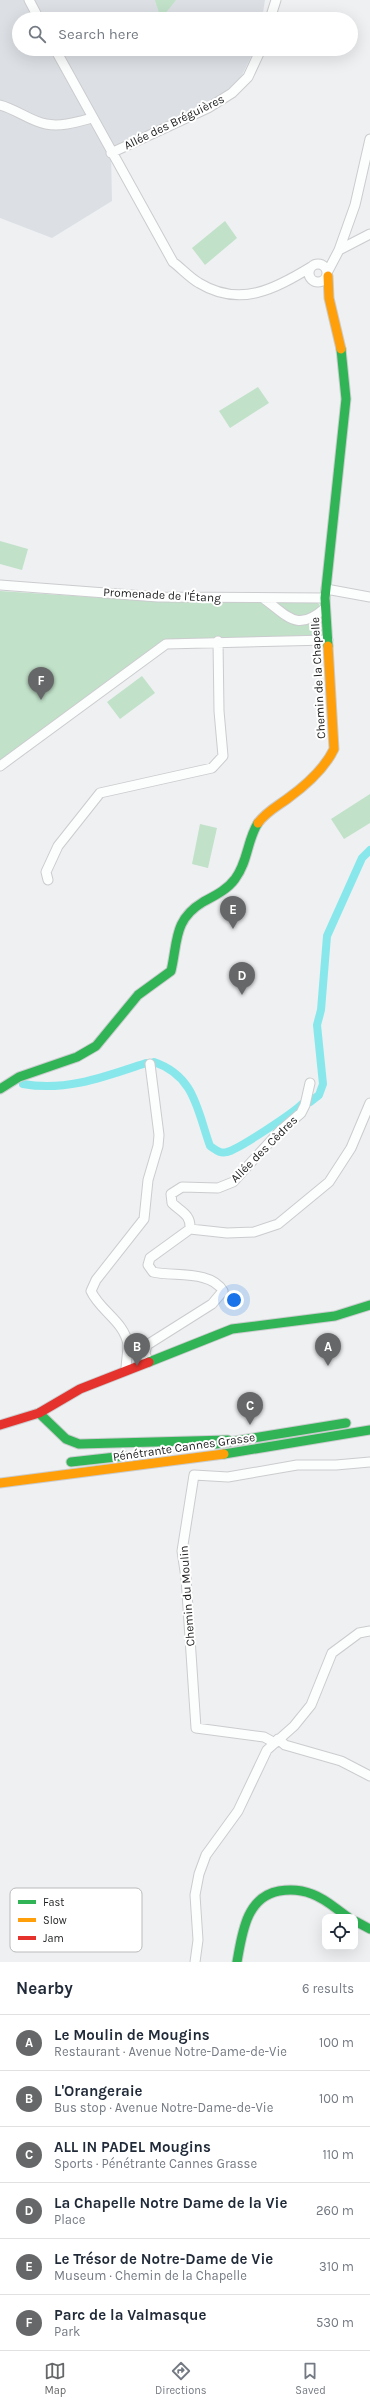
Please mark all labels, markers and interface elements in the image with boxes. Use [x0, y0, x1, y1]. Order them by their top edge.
search box [12, 12, 358, 56]
icon: search [26, 23, 48, 45]
text: Search here [58, 25, 139, 43]
street label: Allée des Bréguières [122, 92, 226, 152]
street label: Promenade de l'Étang [103, 584, 222, 605]
street label: Chemin de la Chapelle [308, 617, 328, 739]
pin: F [28, 667, 54, 700]
pin: E [220, 896, 246, 929]
pin: D [229, 962, 255, 995]
street label: Allée des Cèdres [228, 1113, 300, 1185]
your location [224, 1290, 244, 1310]
pin: B [124, 1333, 150, 1366]
pin: A [315, 1333, 341, 1366]
pin: C [237, 1392, 263, 1425]
street label: Pénétrante Cannes Grasse [112, 1430, 256, 1464]
street label: Chemin du Moulin [176, 1545, 198, 1647]
legend [10, 1888, 142, 1952]
text: Fast [43, 1896, 64, 1909]
text: Slow [43, 1914, 67, 1927]
map controls [322, 1914, 358, 1950]
button: locate [322, 1914, 358, 1950]
text: Jam [43, 1932, 64, 1945]
text: Nearby [16, 1978, 73, 1998]
text: 6 results [302, 1981, 354, 1996]
text: Le Moulin de Mougins [54, 2026, 210, 2044]
text: A [25, 2035, 33, 2050]
text: 100 m [319, 2035, 354, 2050]
text: Restaurant · Avenue Notre-Dame-de-Vie [54, 2044, 287, 2059]
text: L'Orangeraie [54, 2082, 143, 2100]
text: B [25, 2091, 33, 2106]
text: 100 m [319, 2091, 354, 2106]
text: Bus stop · Avenue Notre-Dame-de-Vie [54, 2100, 273, 2115]
text: ALL IN PADEL Mougins [54, 2138, 211, 2156]
text: C [25, 2147, 33, 2162]
text: 110 m [322, 2147, 354, 2162]
text: Sports · Pénétrante Cannes Grasse [54, 2156, 257, 2171]
text: La Chapelle Notre Dame de la Vie [54, 2194, 287, 2212]
text: D [25, 2203, 33, 2218]
text: 260 m [316, 2203, 354, 2218]
text: Place [54, 2212, 85, 2227]
text: Le Trésor de Notre-Dame de Vie [54, 2250, 273, 2268]
text: E [25, 2259, 33, 2274]
text: 310 m [319, 2259, 354, 2274]
text: Museum · Chemin de la Chapelle [54, 2268, 247, 2283]
text: Parc de la Valmasque [54, 2306, 206, 2324]
text: F [25, 2315, 33, 2330]
text: 530 m [316, 2315, 354, 2330]
text: Park [54, 2324, 80, 2339]
tab: Map [44, 2360, 66, 2397]
tab: Directions [155, 2360, 207, 2397]
tab: Saved [295, 2360, 326, 2397]

